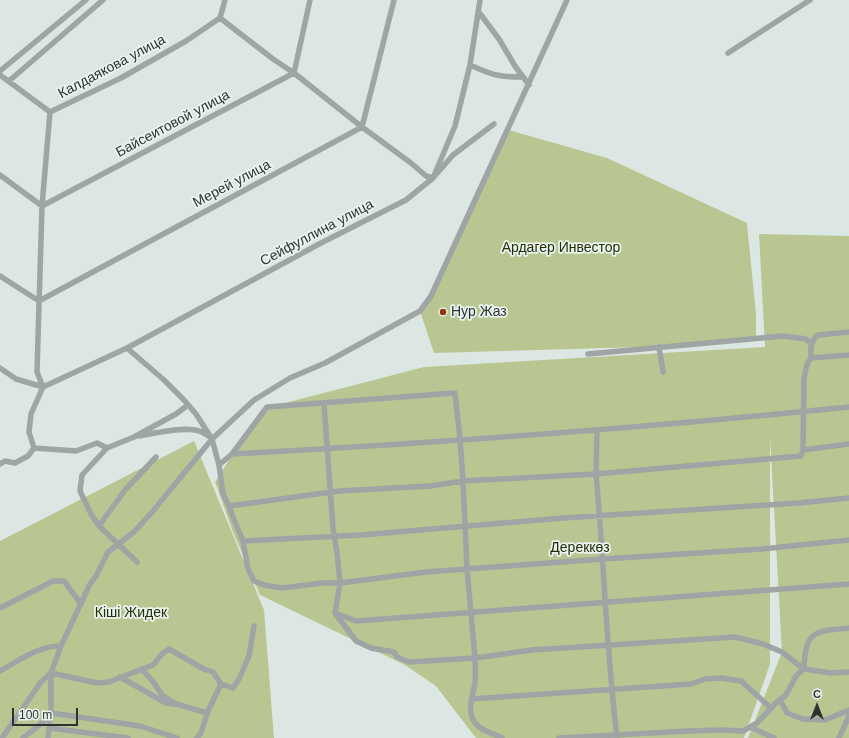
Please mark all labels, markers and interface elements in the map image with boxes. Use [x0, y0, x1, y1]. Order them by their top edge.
street label: Калдаякова улица [55, 32, 169, 102]
street label: Байсеитовой улица [113, 87, 233, 161]
street label: Мерей улица [190, 157, 274, 211]
street label: Сейфуллина улица [258, 196, 376, 270]
park label: Ардагер Инвестор [502, 240, 620, 256]
place label: Нур Жаз [451, 304, 507, 320]
marker: Нур Жаз [438, 307, 448, 317]
park label: Дереккөз [550, 540, 610, 556]
park label: Кіші Жидек [95, 605, 167, 621]
north arrow [797, 686, 837, 726]
text: С [813, 688, 821, 700]
scale bar [14, 700, 80, 726]
text: 100 m [19, 708, 52, 722]

